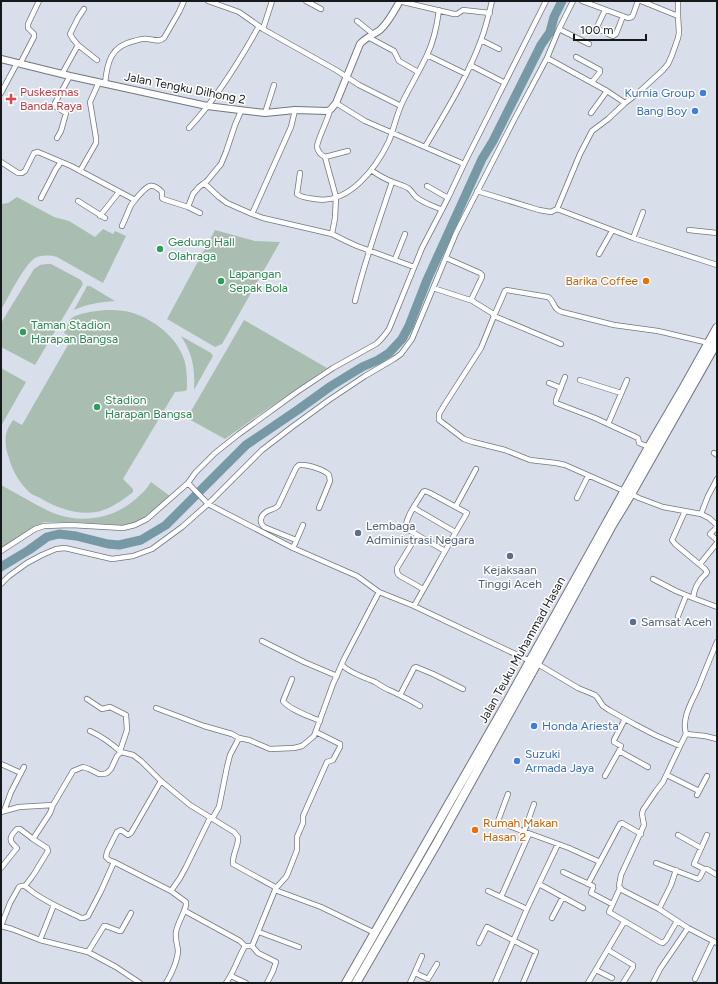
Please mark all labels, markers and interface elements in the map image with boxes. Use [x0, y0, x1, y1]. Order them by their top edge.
scale bar [574, 16, 646, 42]
text: 100 m [580, 23, 614, 37]
street label: Jalan Tengku Dilhong 2 [123, 69, 247, 107]
place label: Puskesmas Banda Raya [20, 85, 82, 113]
place label: Kurnia Group [624, 86, 695, 100]
marker: Kurnia Group [698, 88, 708, 98]
marker: Puskesmas Banda Raya [5, 93, 17, 105]
place label: Bang Boy [636, 104, 688, 118]
marker: Bang Boy [690, 106, 700, 116]
place label: Gedung Hall Olahraga [168, 235, 235, 263]
marker: Gedung Hall Olahraga [155, 244, 165, 254]
place label: Lapangan Sepak Bola [229, 267, 288, 295]
place label: Barika Coffee [565, 274, 638, 288]
marker: Lapangan Sepak Bola [216, 276, 226, 286]
marker: Barika Coffee [641, 276, 651, 286]
place label: Taman Stadion Harapan Bangsa [31, 318, 118, 346]
marker: Taman Stadion Harapan Bangsa [18, 327, 28, 337]
place label: Stadion Harapan Bangsa [105, 393, 192, 421]
marker: Stadion Harapan Bangsa [92, 402, 102, 412]
place label: Lembaga Administrasi Negara [366, 519, 474, 547]
marker: Lembaga Administrasi Negara [353, 528, 363, 538]
marker: Kejaksaan Tinggi Aceh [505, 551, 515, 561]
place label: Kejaksaan Tinggi Aceh [478, 563, 542, 591]
street label: Jalan Teuku Muhammad Hasan [476, 574, 568, 726]
place label: Samsat Aceh [641, 615, 712, 629]
marker: Samsat Aceh [628, 617, 638, 627]
place label: Honda Ariesta [542, 719, 619, 733]
marker: Honda Ariesta [529, 721, 539, 731]
place label: Suzuki Armada Jaya [525, 747, 594, 775]
marker: Suzuki Armada Jaya [512, 756, 522, 766]
place label: Rumah Makan Hasan 2 [483, 816, 558, 844]
marker: Rumah Makan Hasan 2 [470, 825, 480, 835]

